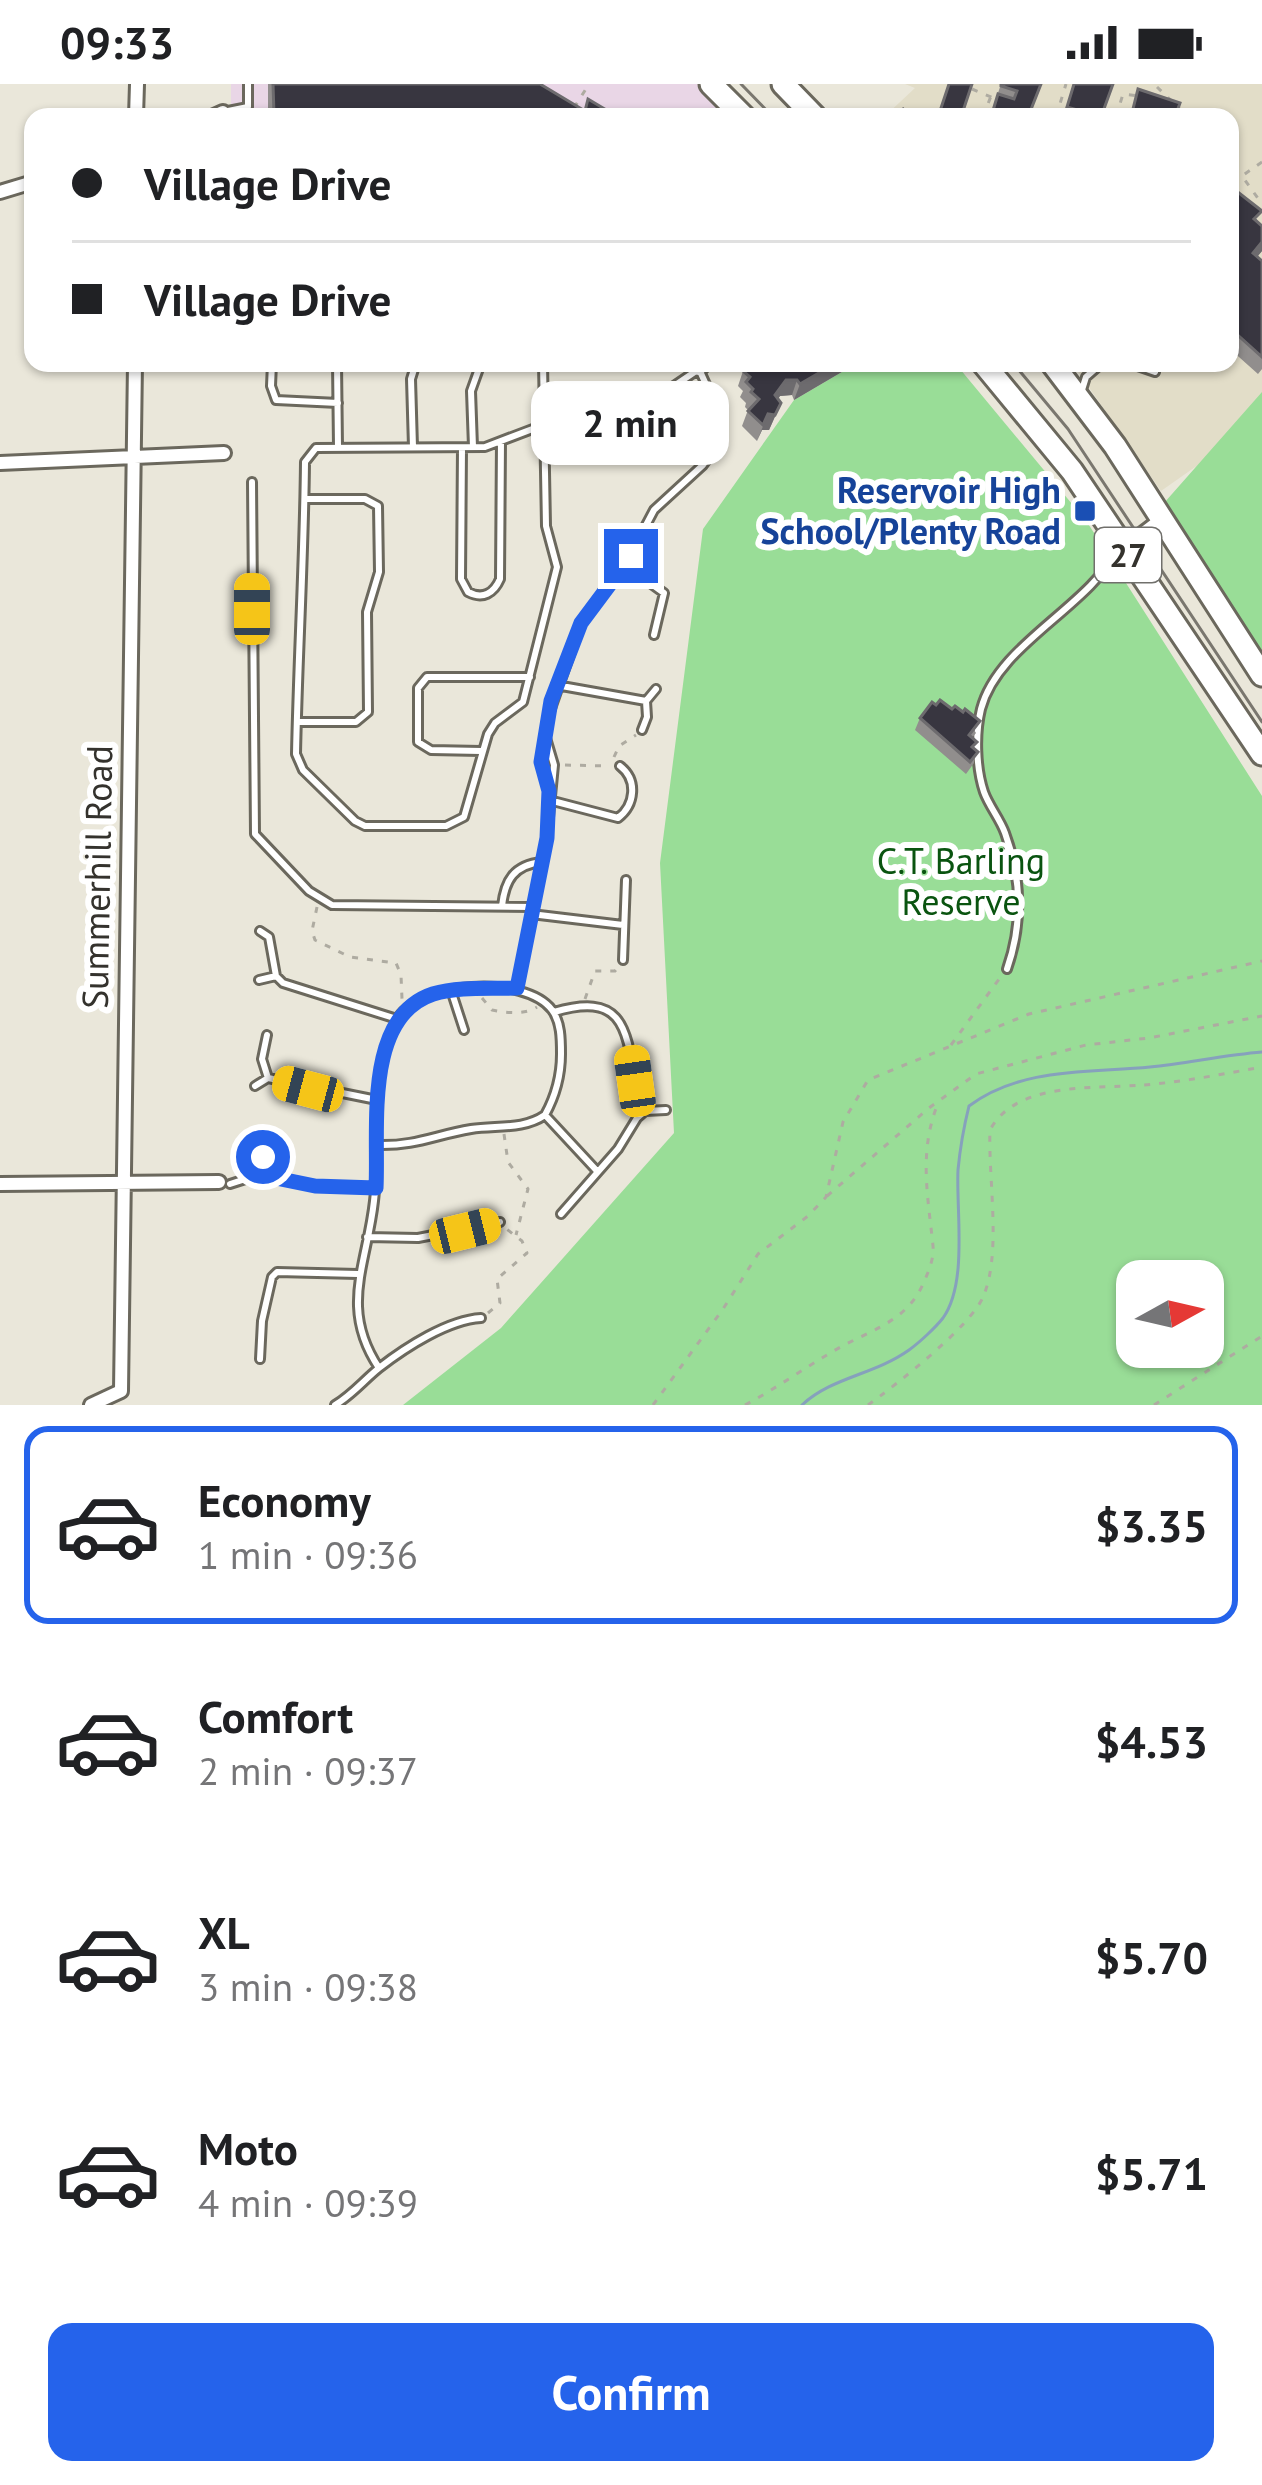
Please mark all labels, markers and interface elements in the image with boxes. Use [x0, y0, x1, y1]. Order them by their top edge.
text: 09:33 [60, 13, 174, 71]
text: Village Drive [144, 154, 391, 212]
text: Village Drive [144, 270, 391, 328]
callout: 2 min [532, 382, 730, 466]
text: 2 min [582, 397, 678, 448]
place label: Reservoir High School/Plenty Road [760, 466, 1061, 554]
marker: Reservoir High School/Plenty Road [1072, 498, 1098, 524]
road number: 27 [1095, 528, 1161, 582]
route end [604, 529, 658, 583]
car [234, 573, 270, 645]
street label: Summerhill Road [71, 745, 122, 1009]
park label: C.T. Barling Reserve [877, 837, 1045, 925]
car [612, 1043, 658, 1119]
car [269, 1062, 347, 1116]
route start [236, 1130, 290, 1184]
car [426, 1205, 504, 1257]
north arrow [1116, 1260, 1224, 1368]
map controls [1116, 1260, 1224, 1368]
icon: car [54, 1471, 162, 1579]
text: Economy [198, 1471, 371, 1529]
text: $3.35 [1095, 1496, 1208, 1554]
text: 1 min · 09:36 [198, 1529, 418, 1580]
icon: car [54, 1687, 162, 1795]
text: Comfort [198, 1687, 353, 1745]
text: $4.53 [1095, 1712, 1208, 1770]
text: 2 min · 09:37 [198, 1745, 418, 1796]
icon: car [54, 1903, 162, 2011]
text: XL [198, 1903, 250, 1961]
text: $5.70 [1095, 1928, 1208, 1986]
text: 3 min · 09:38 [198, 1961, 418, 2012]
icon: car [54, 2119, 162, 2227]
text: Moto [198, 2119, 298, 2177]
text: $5.71 [1095, 2144, 1208, 2202]
text: 4 min · 09:39 [198, 2177, 418, 2228]
button: Confirm [48, 2323, 1214, 2461]

